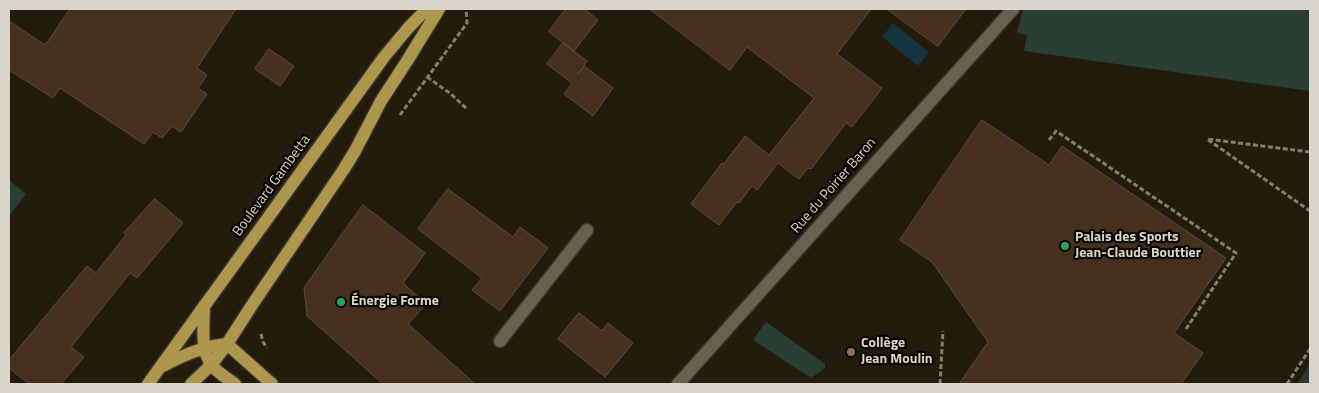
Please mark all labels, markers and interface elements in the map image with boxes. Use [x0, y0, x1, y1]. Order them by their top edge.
street label: Boulevard Gambetta [230, 132, 314, 240]
street label: Rue du Poirier Baron [788, 135, 880, 237]
place label: Palais des Sports Jean-Claude Bouttier [1075, 230, 1201, 262]
marker: Palais des Sports Jean-Claude Bouttier [1059, 240, 1071, 252]
place label: Énergie Forme [351, 294, 439, 310]
marker: Énergie Forme [335, 296, 347, 308]
place label: Collège Jean Moulin [861, 336, 933, 368]
marker: Collège Jean Moulin [845, 346, 857, 358]

